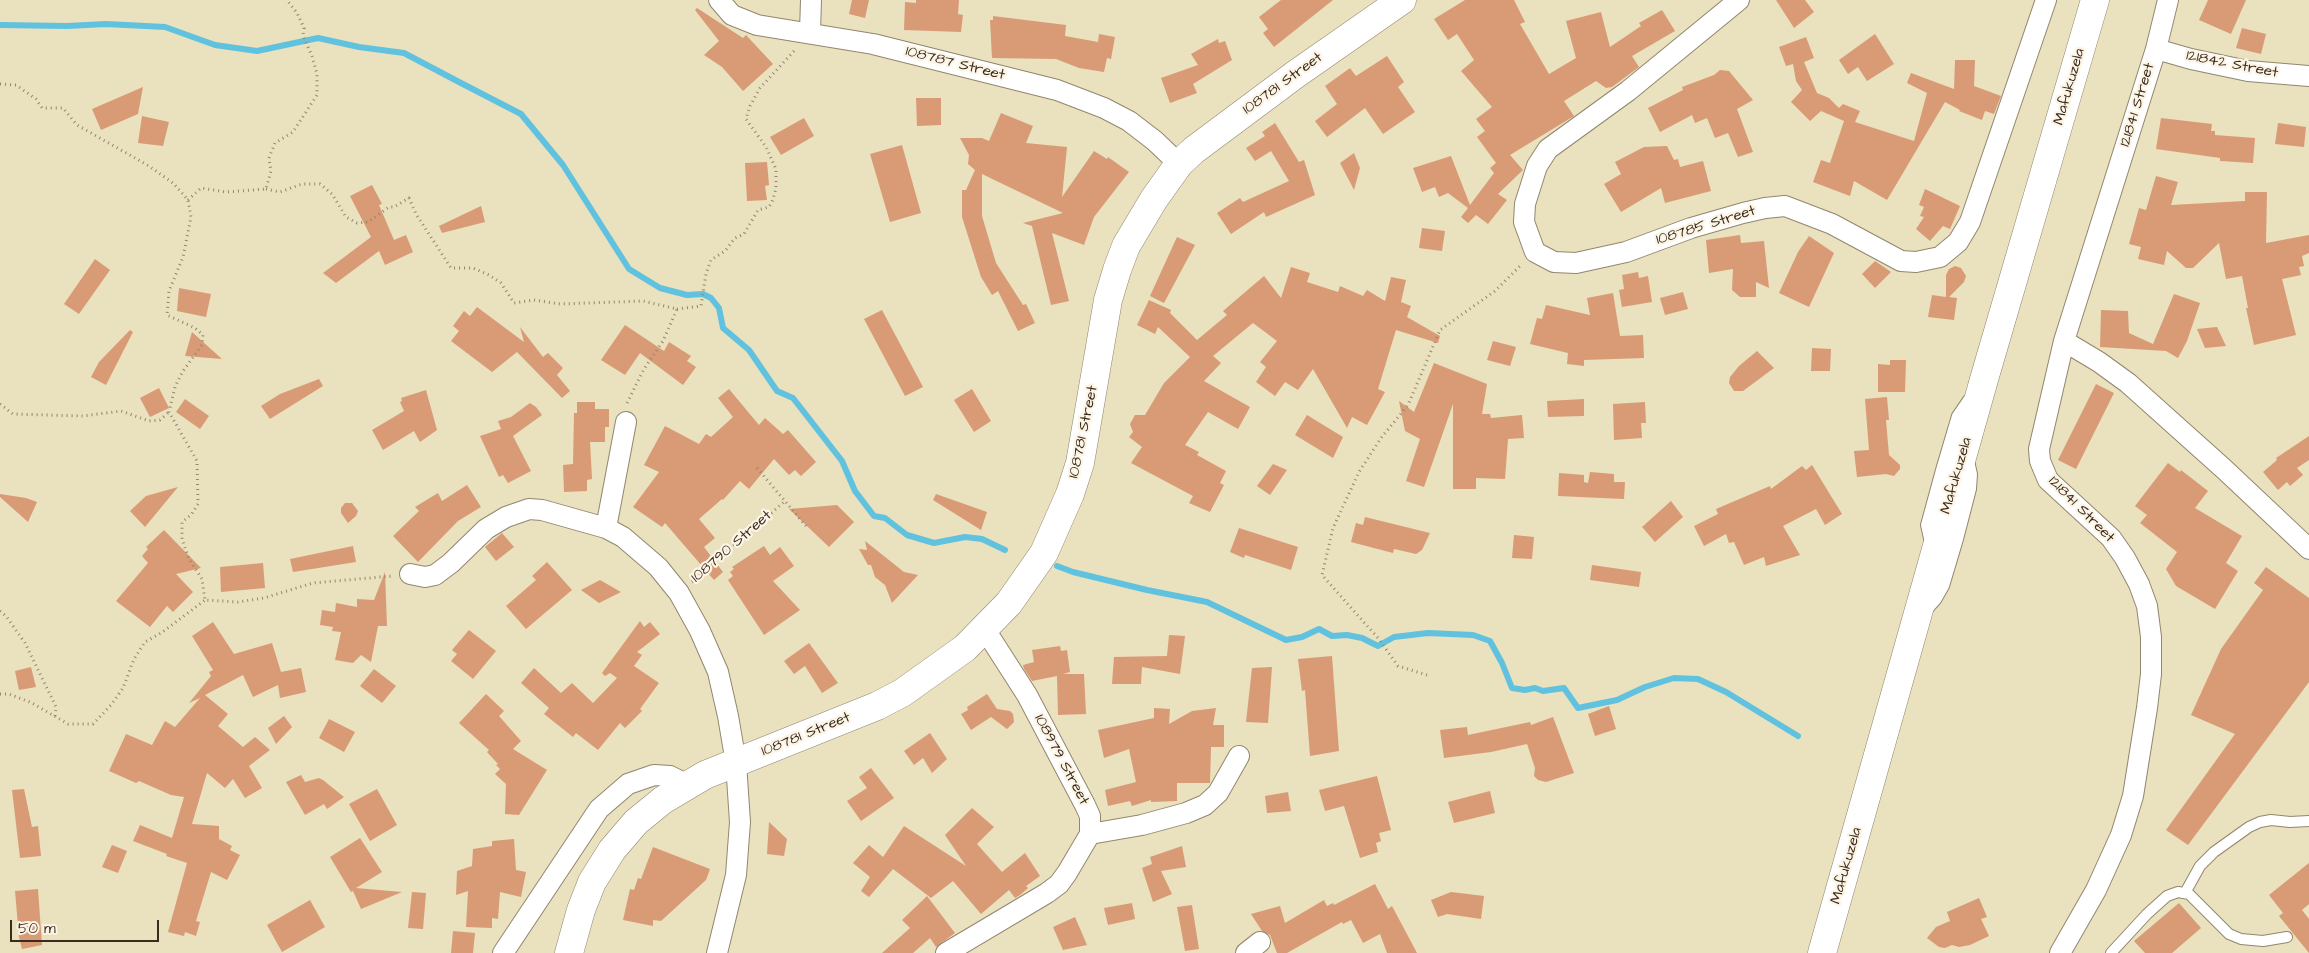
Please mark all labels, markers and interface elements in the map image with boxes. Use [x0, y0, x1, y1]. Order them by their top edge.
street label: 108787 Street [904, 43, 1006, 85]
street label: Mafukuzela [2050, 47, 2090, 127]
street label: 121842 Street [2185, 47, 2279, 83]
street label: 108781 Street [1240, 49, 1326, 119]
street label: 121841 Street [2117, 61, 2159, 149]
street label: 108785 Street [1654, 202, 1758, 250]
street label: 108781 Street [1065, 384, 1103, 480]
street label: Mafukuzela [1937, 436, 1977, 516]
street label: 121841 Street [2044, 473, 2118, 547]
street label: 108790 Street [688, 507, 776, 587]
street label: 108781 Street [759, 709, 853, 761]
street label: 108979 Street [1030, 712, 1092, 808]
street label: Mafukuzela [1827, 826, 1867, 906]
scale bar [12, 910, 161, 942]
text: 50 m [18, 918, 56, 939]

